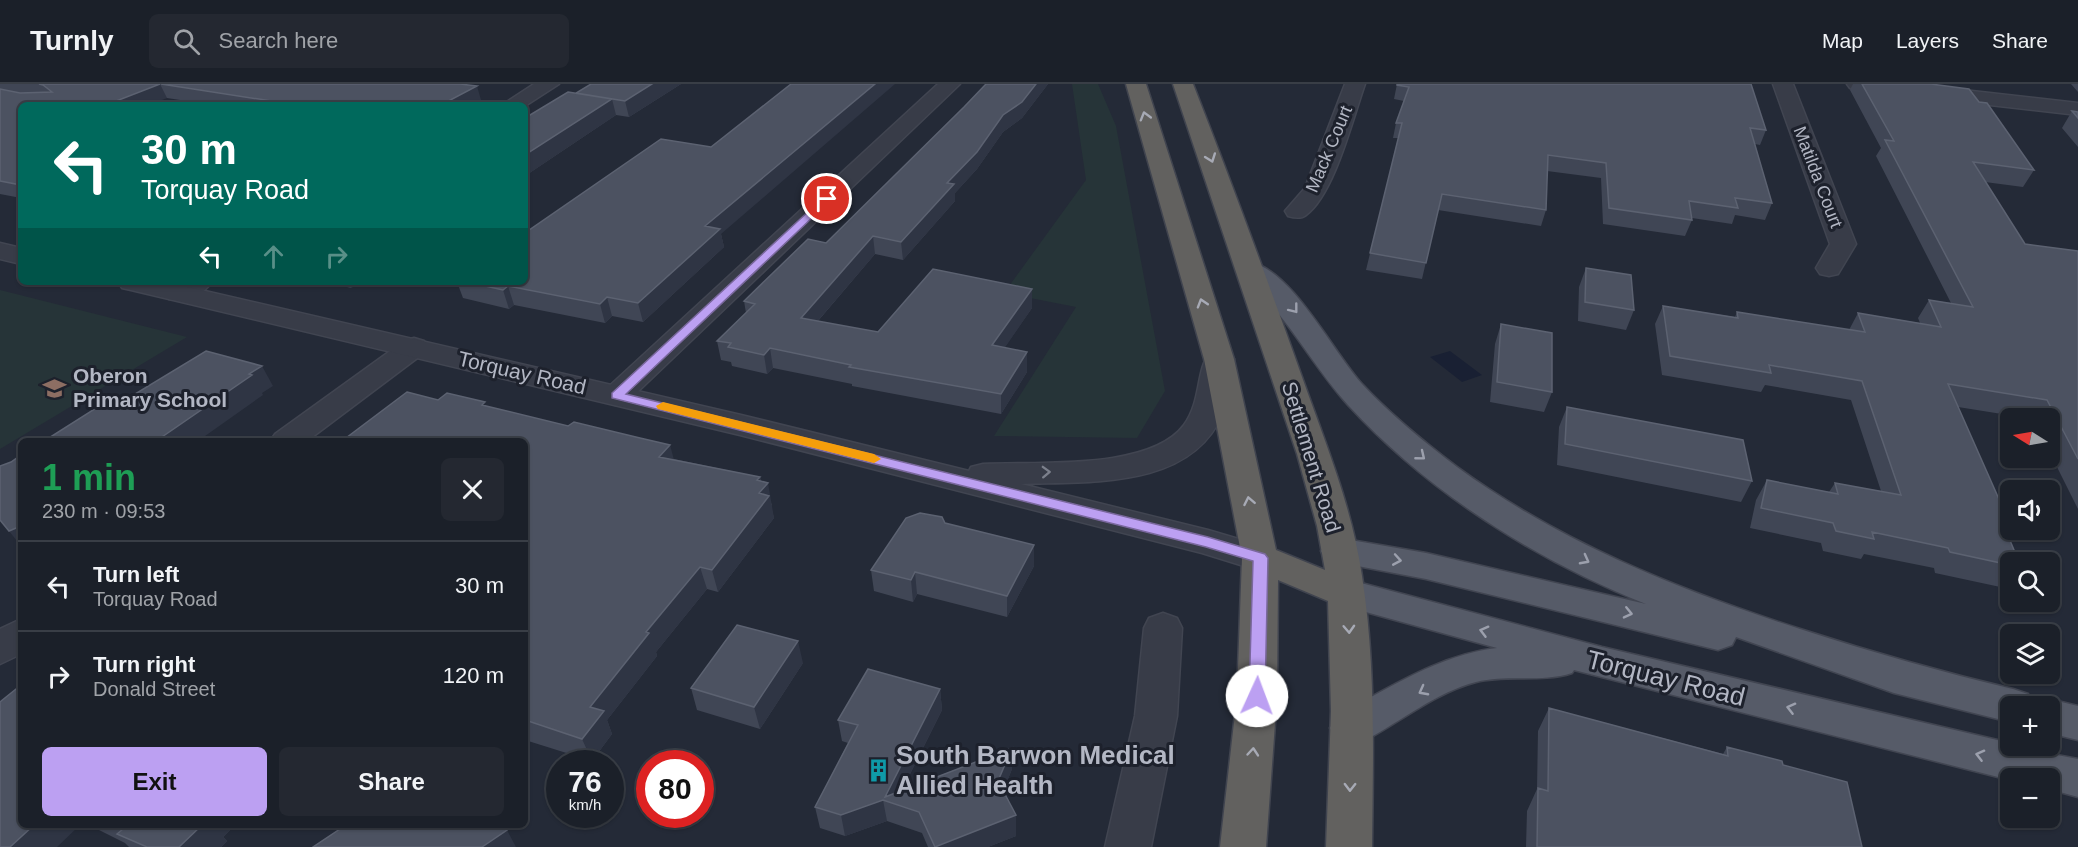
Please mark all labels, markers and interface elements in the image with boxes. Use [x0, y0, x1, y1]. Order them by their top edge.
search box [149, 14, 569, 68]
text: Turnly [30, 25, 113, 56]
icon: search [170, 25, 203, 58]
text: Search here [218, 28, 338, 53]
text: Map [1822, 29, 1863, 52]
text: Layers [1896, 29, 1959, 52]
text: Share [1992, 29, 2048, 52]
street label: Mack Court [1302, 103, 1356, 195]
one-way arrow [1140, 111, 1152, 122]
street label: Matilda Court [1789, 123, 1847, 231]
icon: left [42, 126, 120, 204]
text: 30 m [141, 126, 237, 173]
one-way arrow [1204, 152, 1216, 163]
pin [801, 173, 852, 224]
text: Torquay Road [141, 175, 309, 205]
icon: arrive [810, 182, 843, 215]
icon: left [194, 240, 227, 273]
icon: ahead [257, 240, 290, 273]
icon: right [320, 240, 353, 273]
one-way arrow [1197, 298, 1209, 309]
one-way arrow [1287, 303, 1298, 314]
street label: Torquay Road [456, 347, 588, 398]
place label: Oberon Primary School [73, 364, 227, 411]
school or university icon: Oberon Primary School [42, 375, 68, 401]
street label: Settlement Road [1278, 379, 1345, 535]
north arrow [2000, 408, 2060, 468]
map controls [2000, 408, 2060, 828]
one-way arrow [1414, 448, 1425, 459]
text: 1 min [42, 457, 136, 498]
button: close [441, 458, 504, 521]
one-way arrow [1041, 466, 1050, 479]
button: sound [2000, 480, 2060, 540]
one-way arrow [1243, 496, 1256, 506]
text: 230 m · 09:53 [42, 500, 165, 522]
one-way arrow [1579, 552, 1590, 564]
button: search [2000, 552, 2060, 612]
one-way arrow [1392, 553, 1402, 566]
text: Turn left [93, 562, 179, 587]
icon: left [42, 570, 75, 603]
text: 30 m [455, 573, 504, 598]
text: Torquay Road [93, 588, 218, 610]
one-way arrow [1623, 606, 1633, 619]
button: layers [2000, 624, 2060, 684]
one-way arrow [1342, 625, 1355, 634]
one-way arrow [1479, 626, 1490, 638]
street label: Torquay Road [1584, 644, 1748, 712]
text: Turn right [93, 652, 195, 677]
icon: right [42, 660, 75, 693]
text: 120 m [443, 663, 504, 688]
position arrow [1225, 664, 1289, 728]
text: Donald Street [93, 678, 215, 700]
one-way arrow [1419, 684, 1429, 695]
button: + [2000, 696, 2060, 756]
one-way arrow [1786, 703, 1796, 716]
place label: South Barwon Medical Allied Health [896, 740, 1175, 800]
button: Exit [42, 747, 267, 816]
button: Share [279, 747, 504, 816]
one-way arrow [1246, 747, 1259, 756]
one-way arrow [1976, 749, 1986, 762]
speed limit sign: 80 [636, 750, 714, 828]
building icon: South Barwon Medical Allied Health [865, 757, 891, 783]
text: 76 [568, 765, 602, 798]
button: − [2000, 768, 2060, 828]
one-way arrow [1344, 782, 1357, 791]
text: km/h [569, 796, 601, 813]

